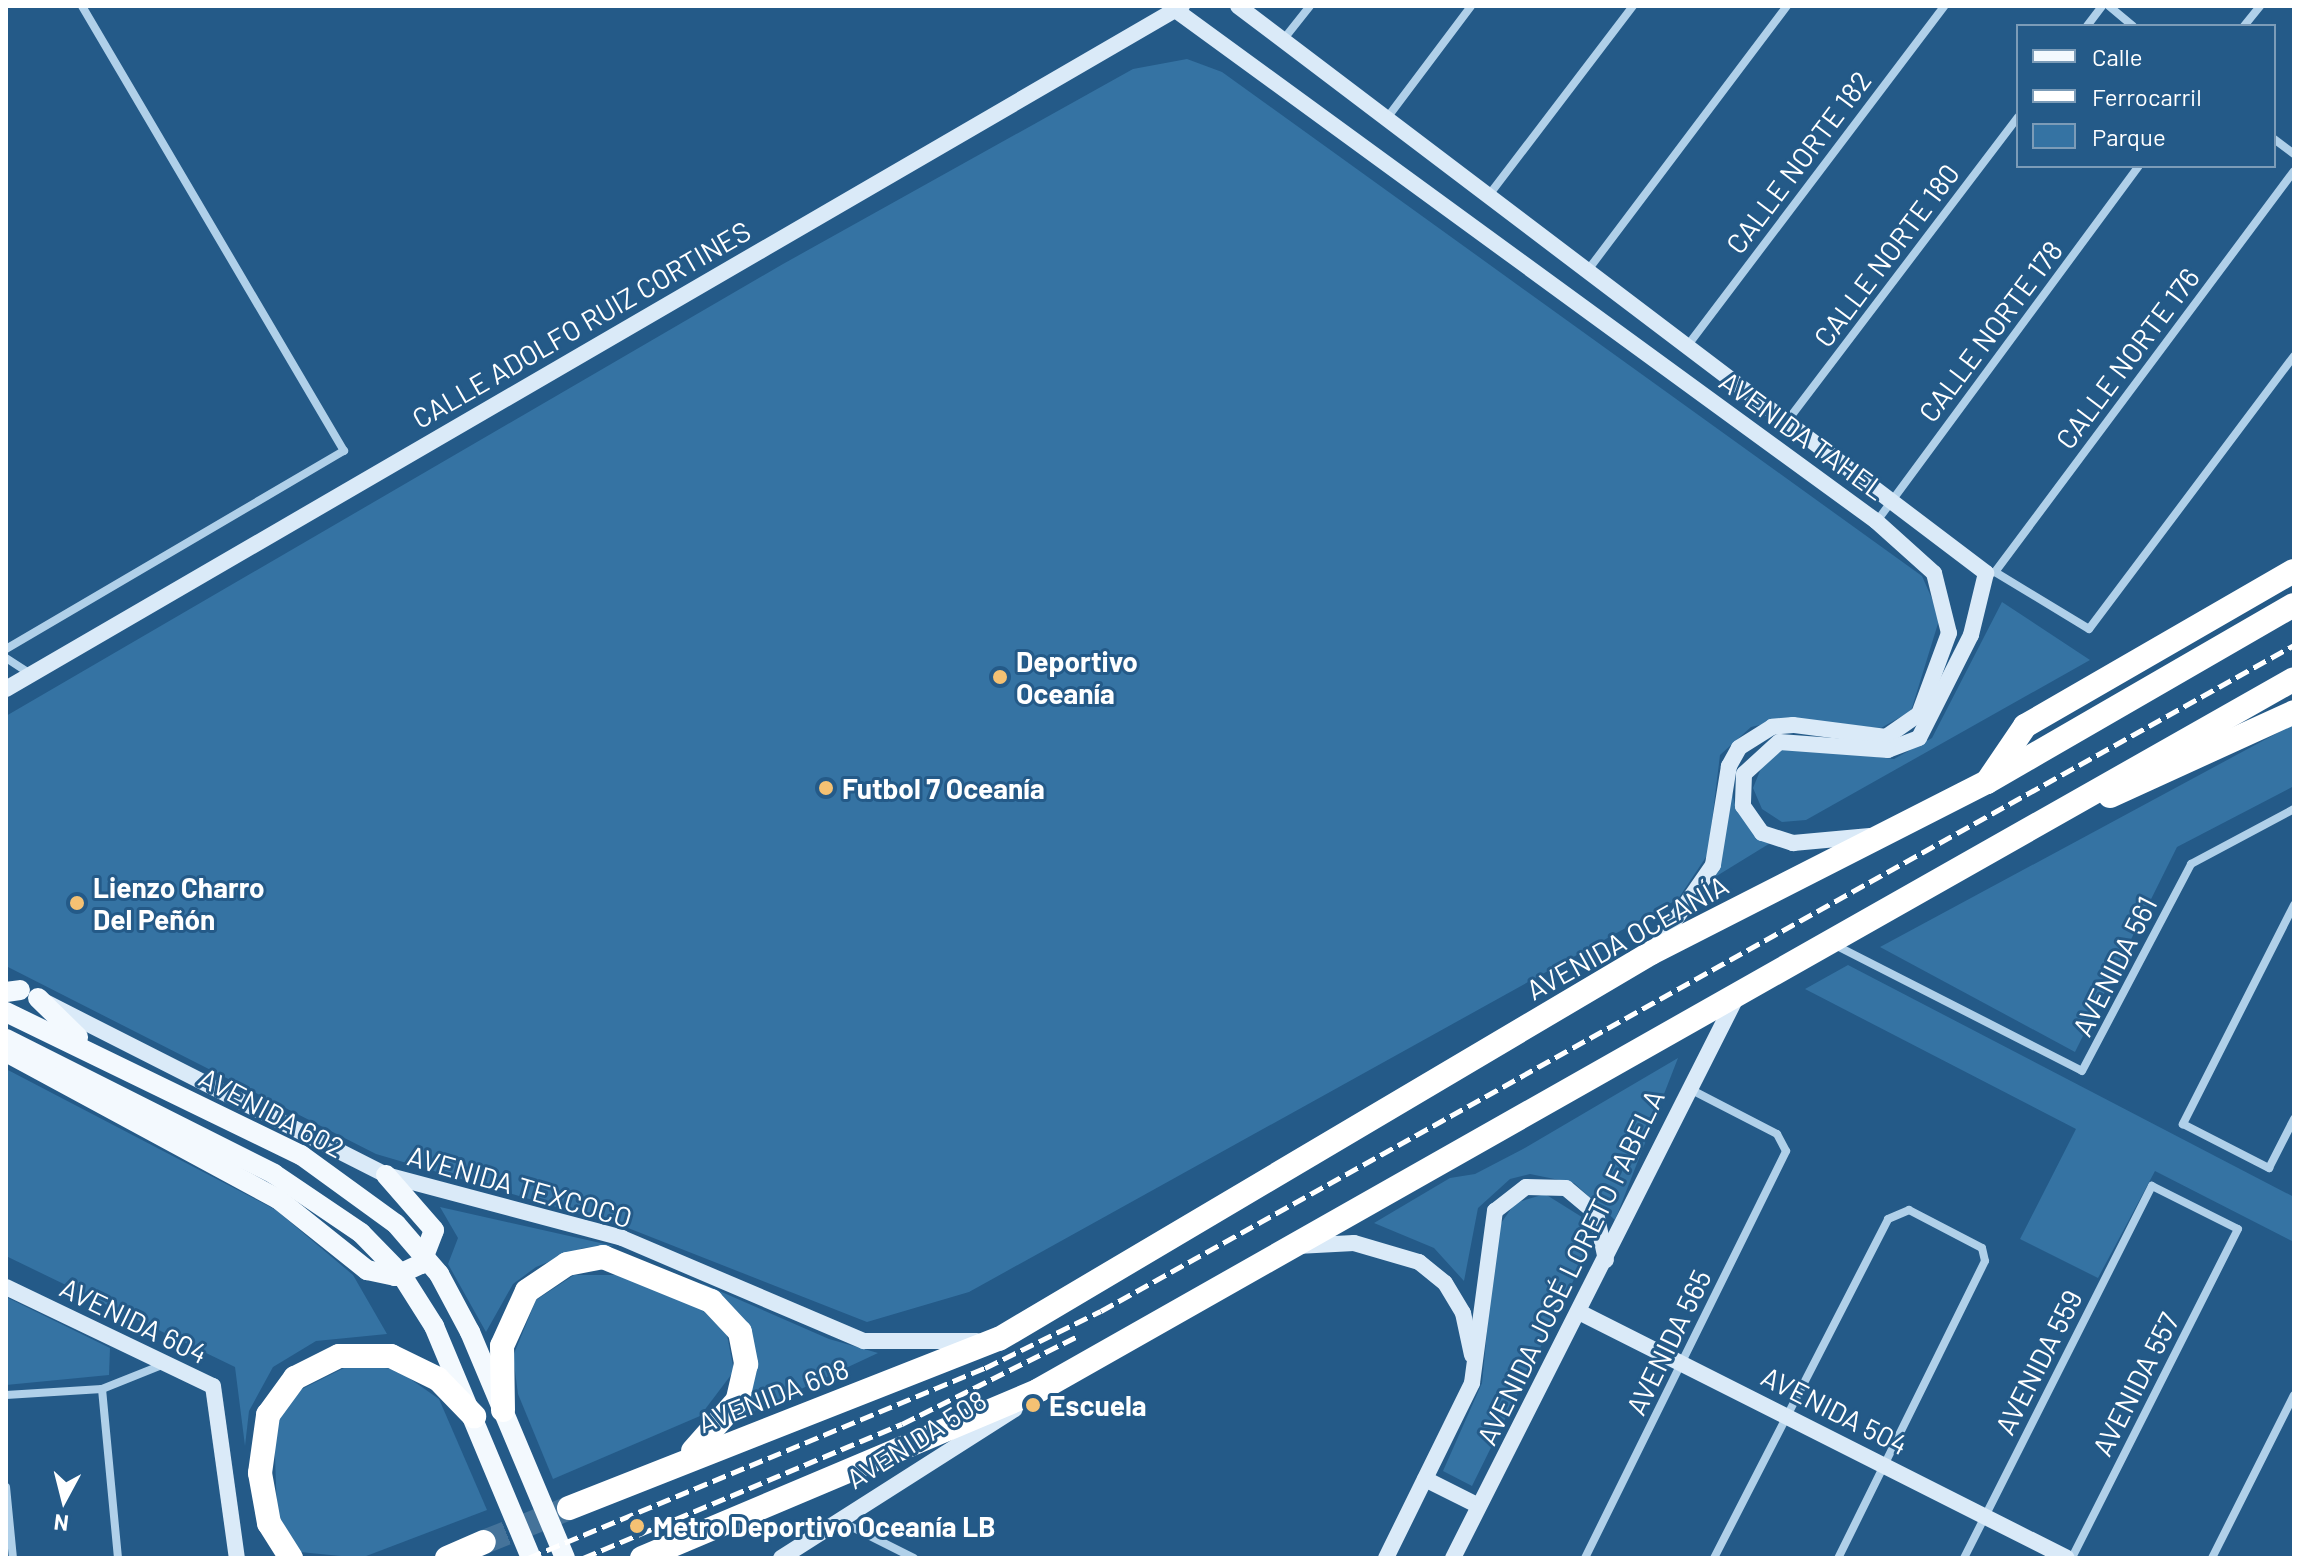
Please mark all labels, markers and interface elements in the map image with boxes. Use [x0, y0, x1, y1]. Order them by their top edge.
legend [2016, 24, 2276, 168]
text: Calle [2092, 42, 2143, 71]
street label: CALLE NORTE 182 [1718, 64, 1878, 260]
text: Ferrocarril [2092, 82, 2202, 111]
text: Parque [2092, 122, 2166, 151]
street label: CALLE NORTE 180 [1806, 157, 1966, 353]
street label: CALLE ADOLFO RUIZ CORTINES [406, 213, 756, 435]
street label: CALLE NORTE 178 [1911, 234, 2069, 428]
street label: CALLE NORTE 176 [2048, 261, 2206, 455]
street label: AVENIDA TAHEL [1714, 364, 1892, 506]
place label: Deportivo Oceanía [1016, 644, 1138, 710]
marker: Deportivo Oceanía [991, 668, 1009, 686]
place label: Futbol 7 Oceanía [842, 771, 1045, 805]
marker: Futbol 7 Oceanía [817, 779, 835, 797]
street label: AVENIDA OCEANÍA [1520, 868, 1734, 1006]
place label: Lienzo Charro Del Peñón [93, 870, 265, 936]
street label: AVENIDA 561 [2064, 891, 2164, 1041]
marker: Lienzo Charro Del Peñón [68, 894, 86, 912]
street label: AVENIDA 602 [194, 1060, 350, 1164]
street label: AVENIDA JOSÉ LORETO FABELA [1469, 1084, 1671, 1450]
street label: AVENIDA TEXCOCO [404, 1138, 636, 1234]
street label: AVENIDA 565 [1618, 1264, 1718, 1420]
street label: AVENIDA 604 [55, 1270, 213, 1370]
street label: AVENIDA 559 [1987, 1284, 2089, 1440]
street label: AVENIDA 557 [2085, 1307, 2185, 1461]
street label: AVENIDA 608 [693, 1351, 853, 1439]
street label: AVENIDA 504 [1756, 1359, 1914, 1461]
street label: AVENIDA 508 [840, 1383, 992, 1495]
place label: Escuela [1049, 1388, 1147, 1422]
marker: Escuela [1024, 1396, 1042, 1414]
north arrow [24, 1460, 104, 1540]
place label: Metro Deportivo Oceanía LB [653, 1509, 996, 1543]
text: N [52, 1510, 70, 1538]
marker: Metro Deportivo Oceanía LB [628, 1517, 646, 1535]

